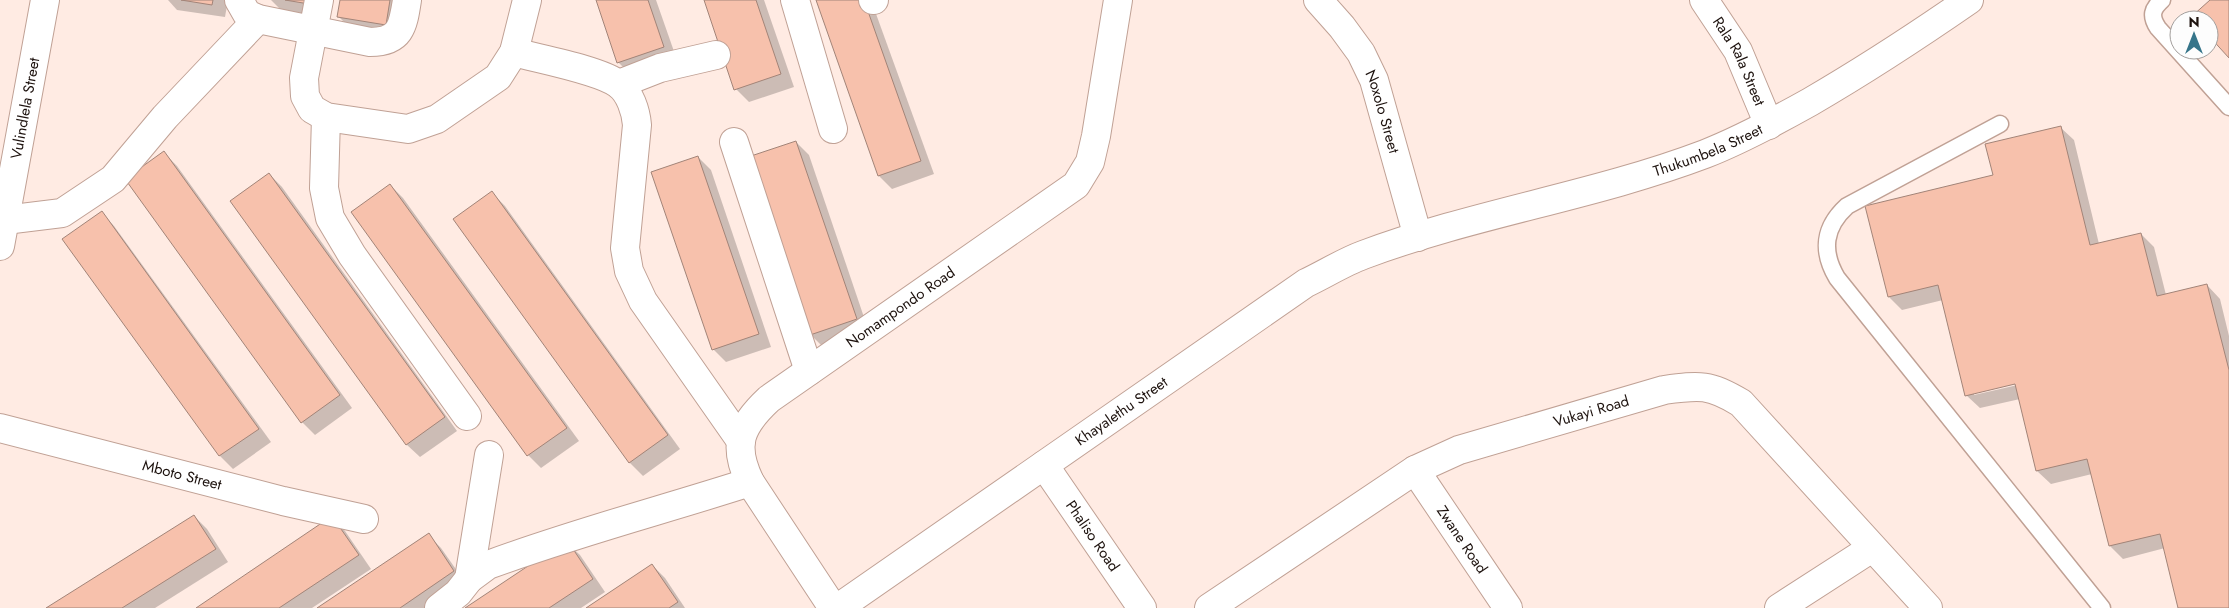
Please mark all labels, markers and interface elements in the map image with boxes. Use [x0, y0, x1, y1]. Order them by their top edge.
north arrow [2169, 10, 2219, 60]
street label: Rala Rala Street [1707, 12, 1771, 110]
text: N [2188, 12, 2200, 32]
street label: Vulindlela Street [5, 55, 45, 161]
street label: Noxolo Street [1360, 66, 1405, 156]
street label: Thukumbela Street [1650, 118, 1767, 182]
street label: Nomampondo Road [841, 262, 959, 353]
street label: Khayalethu Street [1071, 371, 1172, 451]
street label: Vukayi Road [1551, 390, 1632, 433]
street label: Mboto Street [140, 454, 224, 496]
street label: Phaliso Road [1060, 496, 1125, 576]
street label: Zwane Road [1431, 501, 1493, 578]

